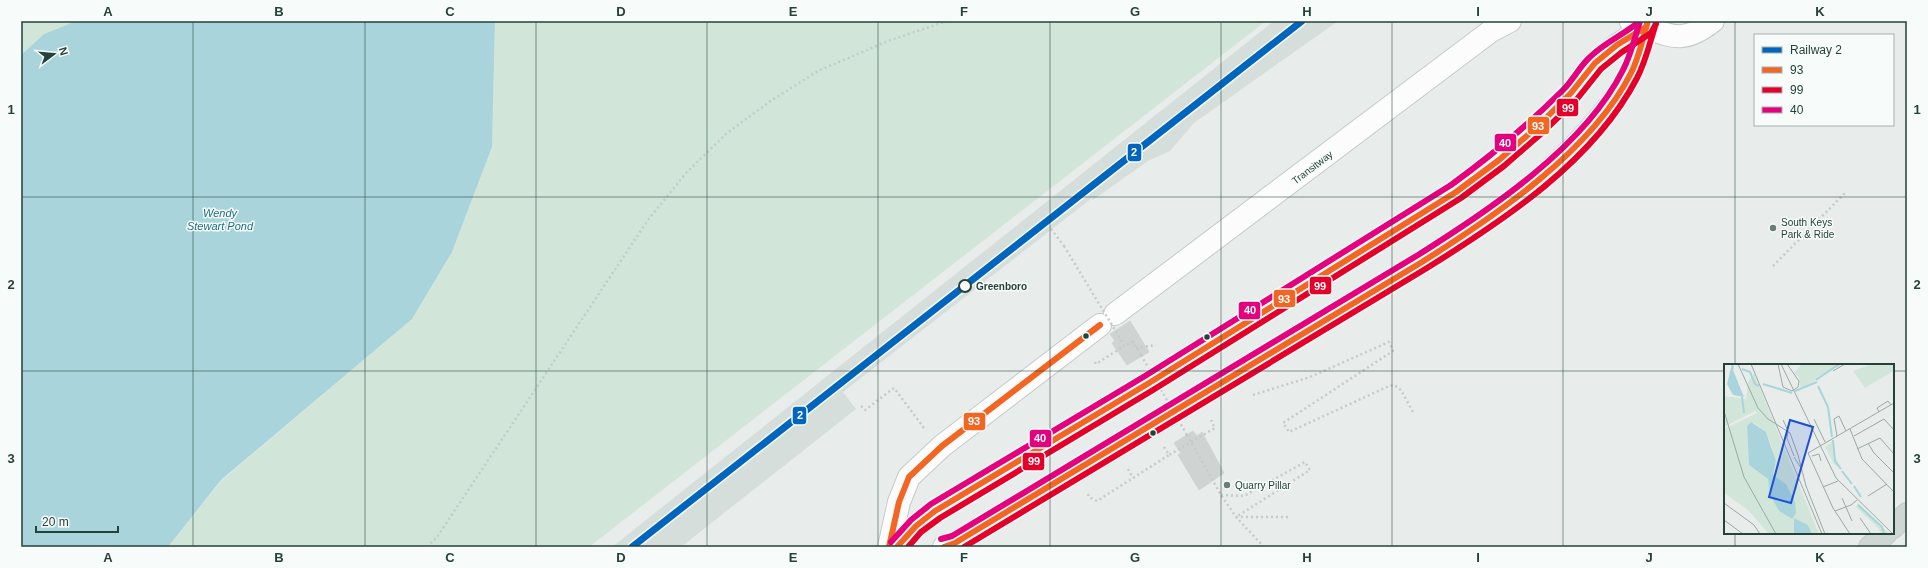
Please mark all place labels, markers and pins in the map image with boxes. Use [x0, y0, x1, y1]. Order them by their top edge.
place label: South Keys Park & Ride [1781, 217, 1835, 240]
marker: South Keys Park & Ride [1768, 223, 1778, 233]
marker: Greenboro [958, 279, 972, 293]
place label: Greenboro [976, 281, 1027, 292]
unlabelled marker [1081, 331, 1091, 341]
unlabelled marker [1202, 332, 1212, 342]
unlabelled marker [1148, 428, 1158, 438]
marker: Quarry Pillar [1222, 480, 1232, 490]
place label: Quarry Pillar [1235, 480, 1291, 491]

